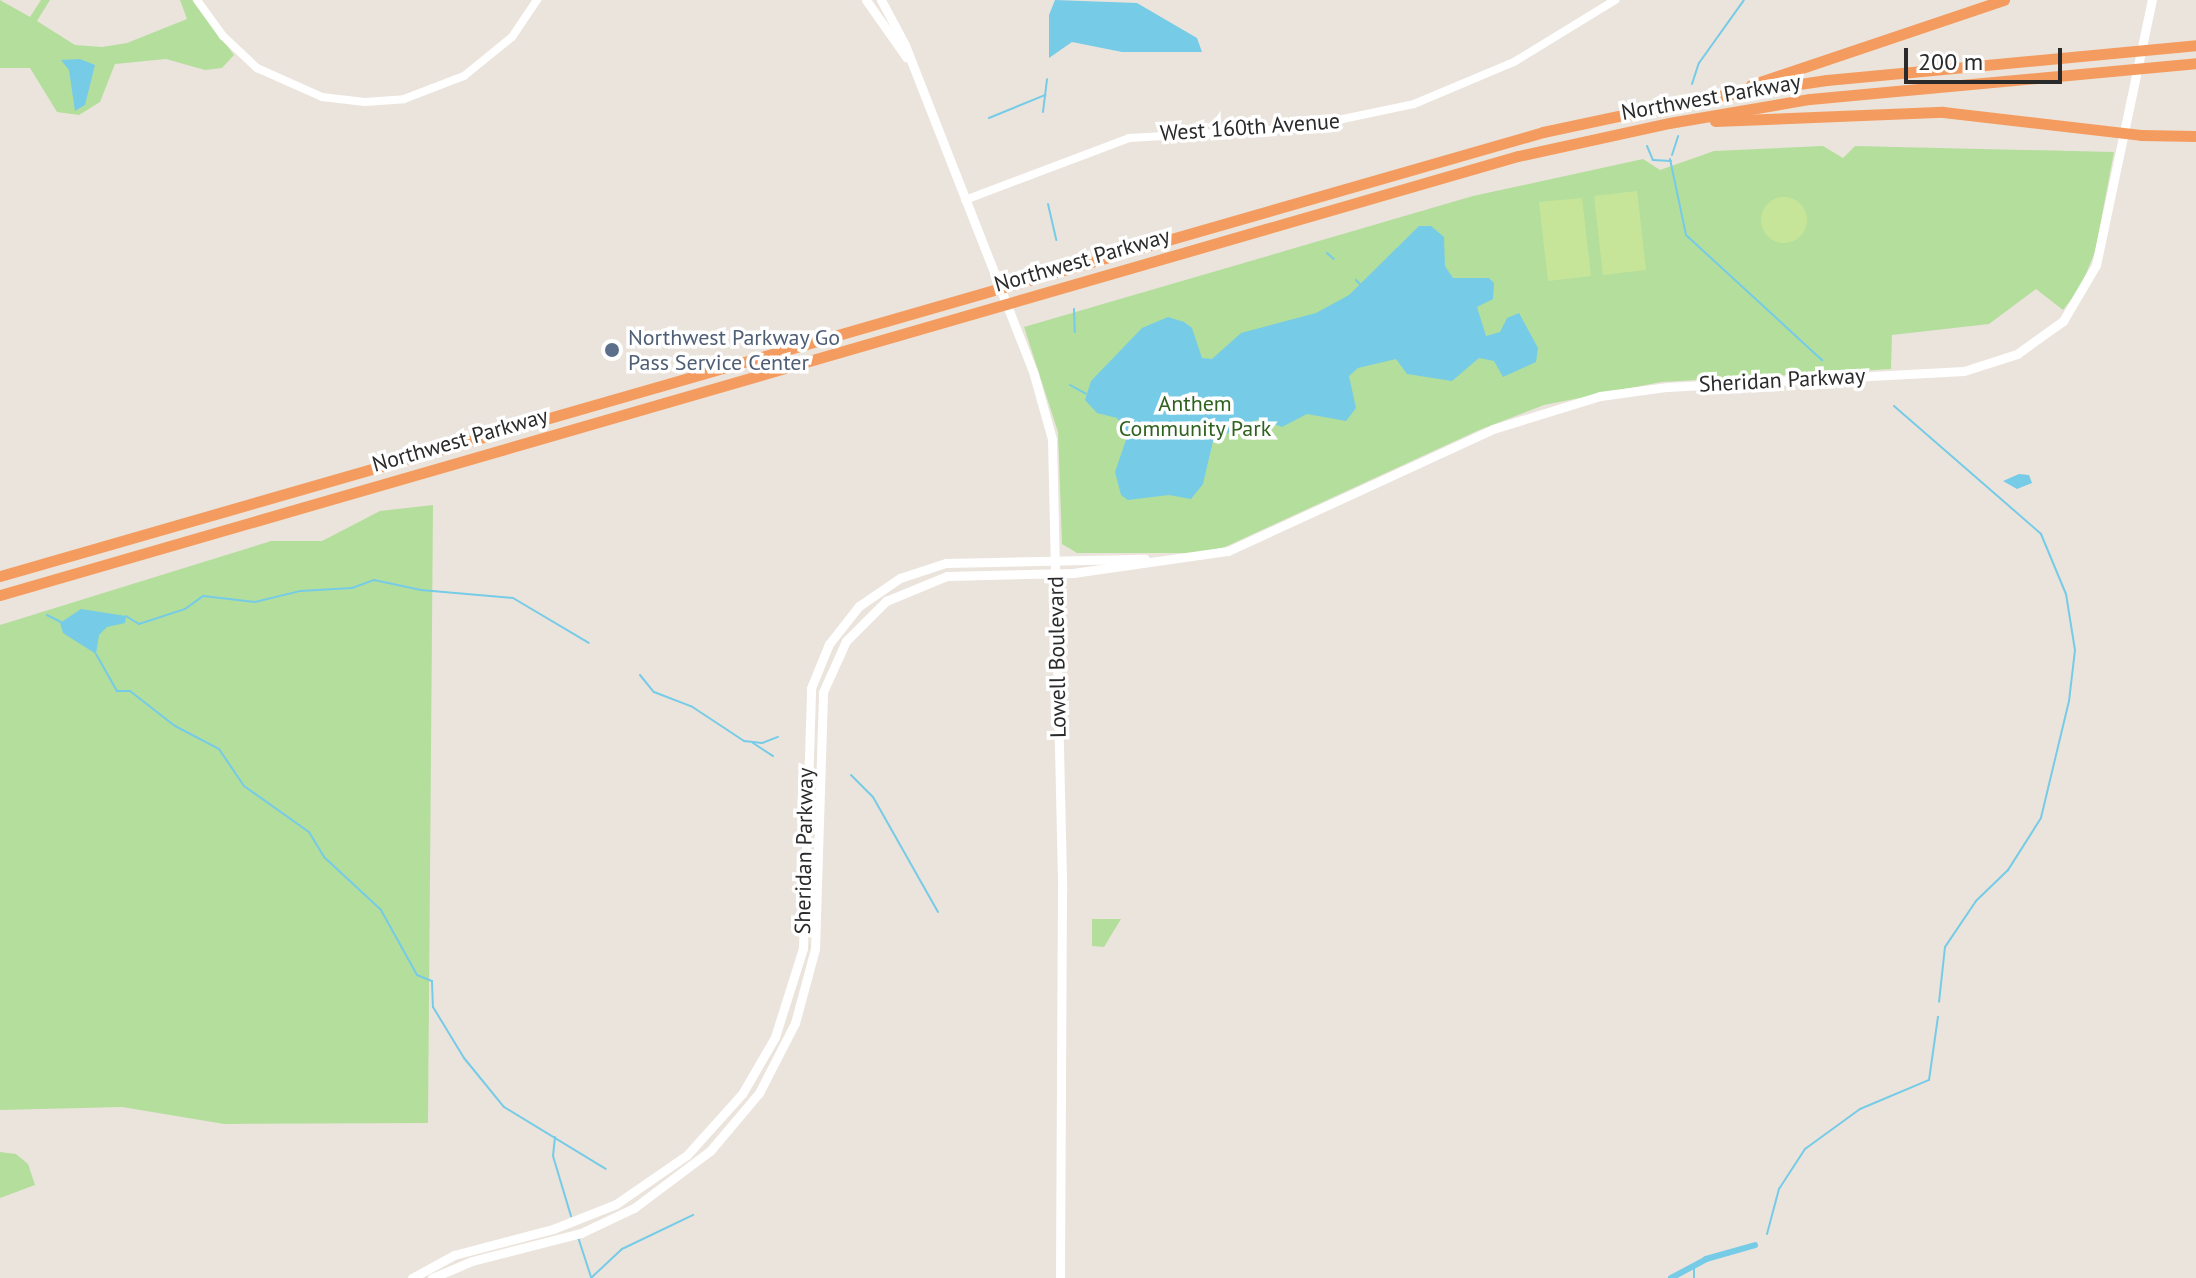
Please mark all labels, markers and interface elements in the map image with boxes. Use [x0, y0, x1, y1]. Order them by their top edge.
scale bar [1908, 32, 2066, 82]
text: 200 m [1918, 46, 1983, 77]
street label: Northwest Parkway [1619, 68, 1803, 126]
street label: West 160th Avenue [1159, 108, 1341, 146]
street label: Northwest Parkway [991, 222, 1173, 298]
place label: Northwest Parkway Go Pass Service Center [628, 324, 841, 376]
marker: Northwest Parkway Go Pass Service Center [603, 341, 621, 359]
street label: Sheridan Parkway [1698, 362, 1866, 398]
park label: Anthem Community Park [1118, 390, 1272, 442]
street label: Northwest Parkway [369, 402, 551, 478]
street label: Lowell Boulevard [1042, 576, 1072, 738]
street label: Sheridan Parkway [789, 767, 819, 935]

